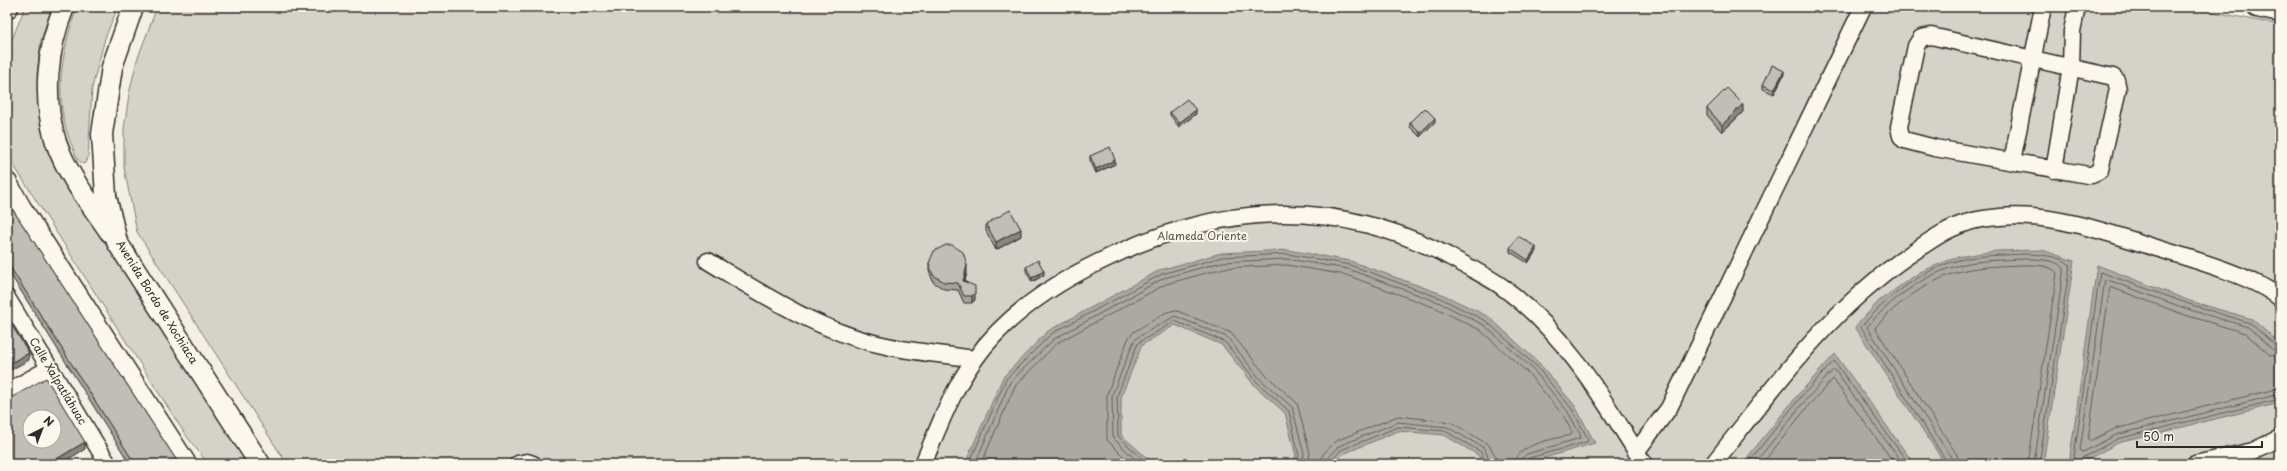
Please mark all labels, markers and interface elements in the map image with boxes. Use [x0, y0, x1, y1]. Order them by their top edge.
park label: Alameda Oriente [1157, 227, 1247, 244]
street label: Avenida Bordo de Xochiaca [112, 236, 203, 367]
street label: Calle Xalpatláhuac [26, 334, 91, 428]
north arrow [22, 409, 62, 449]
text: N [40, 412, 58, 431]
scale bar [2137, 423, 2262, 449]
text: 50 m [2143, 427, 2174, 445]

